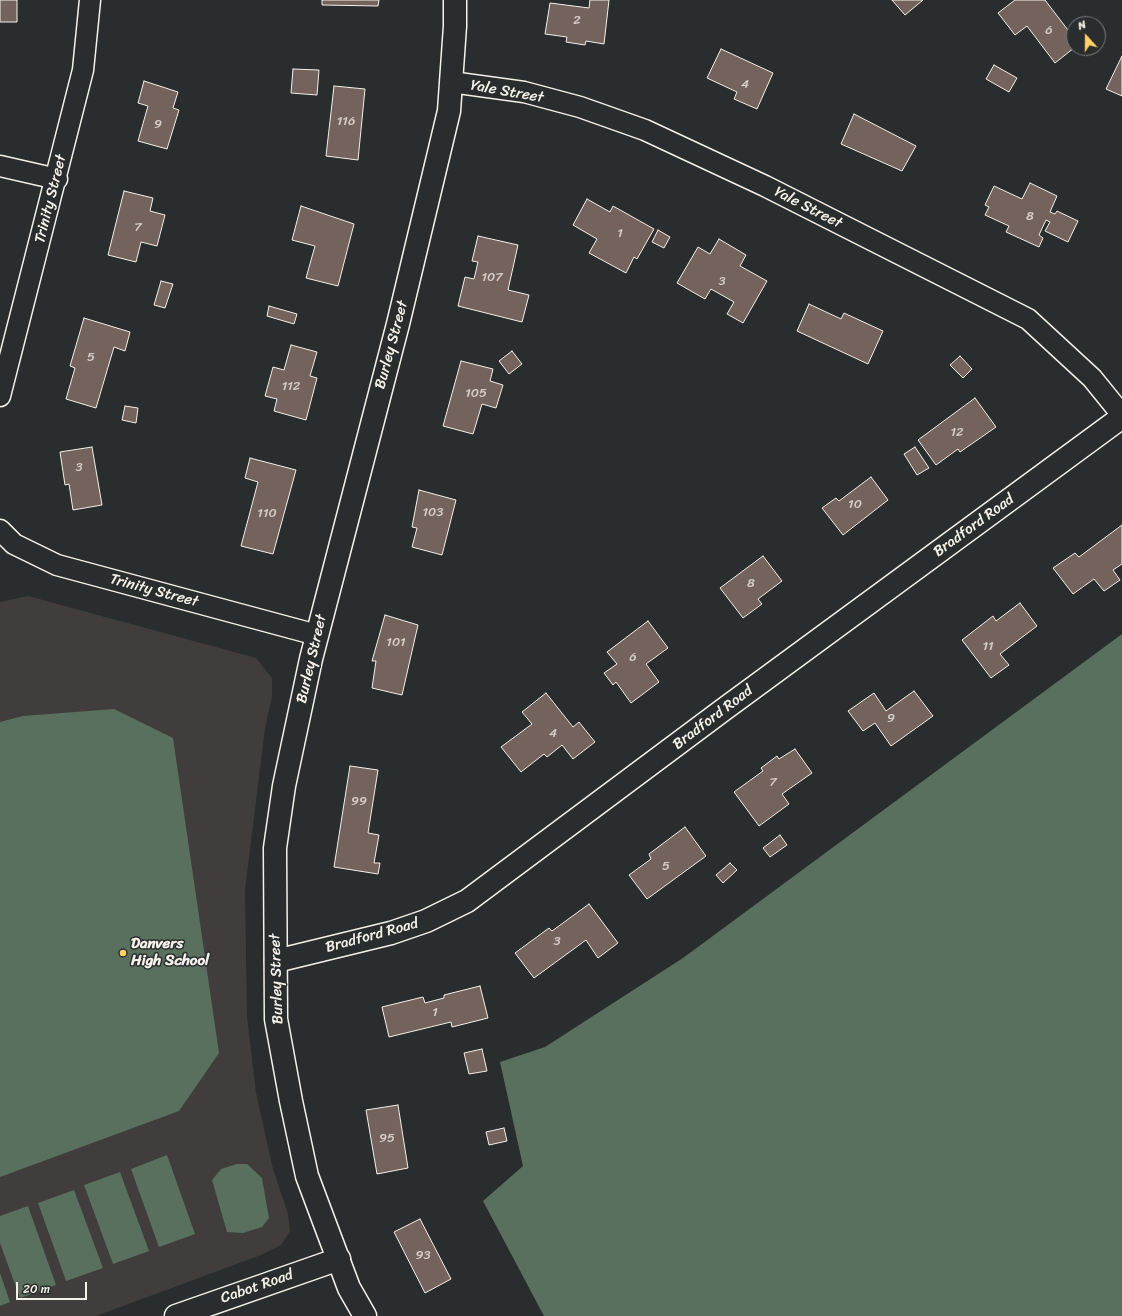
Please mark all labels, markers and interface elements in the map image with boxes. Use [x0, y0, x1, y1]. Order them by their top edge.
house number: 2 [573, 13, 581, 29]
text: N [1075, 15, 1089, 35]
north arrow [1066, 16, 1106, 56]
house number: 6 [1045, 23, 1053, 39]
street label: Yale Street [469, 77, 545, 107]
house number: 4 [741, 77, 749, 93]
house number: 116 [337, 114, 355, 130]
house number: 9 [154, 117, 162, 133]
street label: Trinity Street [31, 153, 71, 245]
street label: Yale Street [771, 183, 845, 233]
house number: 8 [1026, 209, 1034, 225]
house number: 7 [134, 220, 142, 236]
house number: 1 [617, 226, 623, 242]
house number: 107 [481, 270, 503, 286]
house number: 3 [718, 274, 726, 290]
street label: Burley Street [372, 299, 412, 391]
house number: 5 [87, 350, 95, 366]
house number: 112 [282, 379, 300, 395]
house number: 105 [465, 386, 487, 402]
house number: 12 [950, 425, 964, 441]
house number: 3 [75, 460, 83, 476]
street label: Bradford Road [930, 491, 1018, 561]
house number: 10 [848, 497, 862, 513]
house number: 103 [423, 505, 443, 521]
house number: 110 [257, 506, 277, 522]
street label: Trinity Street [108, 571, 200, 611]
house number: 8 [747, 576, 755, 592]
street label: Burley Street [293, 613, 331, 705]
house number: 101 [386, 635, 406, 651]
house number: 11 [982, 639, 994, 655]
house number: 6 [629, 650, 637, 666]
street label: Bradford Road [670, 682, 756, 754]
house number: 9 [887, 711, 895, 727]
house number: 4 [549, 726, 557, 742]
house number: 7 [769, 775, 777, 791]
house number: 99 [351, 794, 367, 810]
house number: 5 [662, 859, 670, 875]
street label: Bradford Road [324, 915, 420, 957]
street label: Burley Street [266, 933, 288, 1025]
house number: 3 [553, 934, 561, 950]
place label: Danvers High School [131, 935, 209, 970]
marker: Danvers High School [118, 948, 128, 958]
house number: 1 [432, 1005, 438, 1021]
house number: 95 [379, 1131, 395, 1147]
house number: 93 [415, 1248, 431, 1264]
street label: Cabot Road [218, 1266, 296, 1308]
scale bar [18, 1274, 89, 1300]
text: 20 m [23, 1278, 50, 1300]

